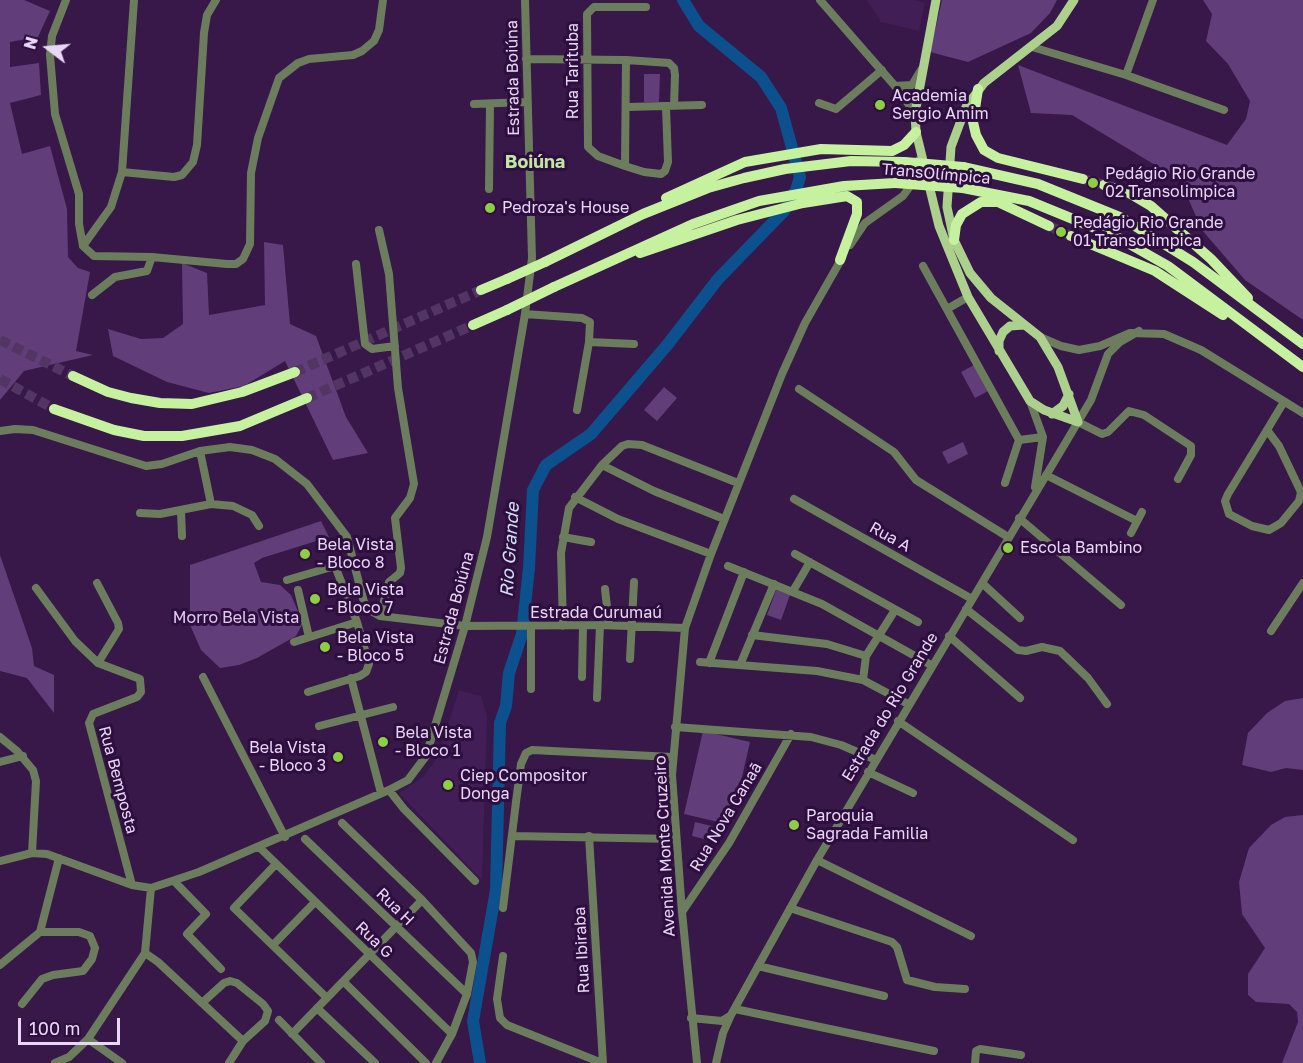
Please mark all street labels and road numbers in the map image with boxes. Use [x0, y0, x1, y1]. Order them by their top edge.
street label: Estrada Boiúna [502, 20, 524, 136]
street label: Rua Tarituba [563, 23, 583, 119]
street label: TransOlímpica [881, 160, 991, 188]
street label: Rua A [866, 518, 914, 556]
street label: Estrada Boiúna [430, 550, 478, 666]
street label: Estrada Curumaú [530, 603, 662, 623]
street label: Estrada do Rio Grande [838, 629, 942, 785]
street label: Rua Bemposta [94, 724, 142, 836]
street label: Avenida Monte Cruzeiro [651, 755, 679, 937]
street label: Rua Nova Canaã [686, 759, 766, 875]
street label: Rua H [372, 884, 418, 930]
street label: Rua Ibiraba [570, 906, 594, 994]
street label: Rua G [351, 918, 397, 962]

